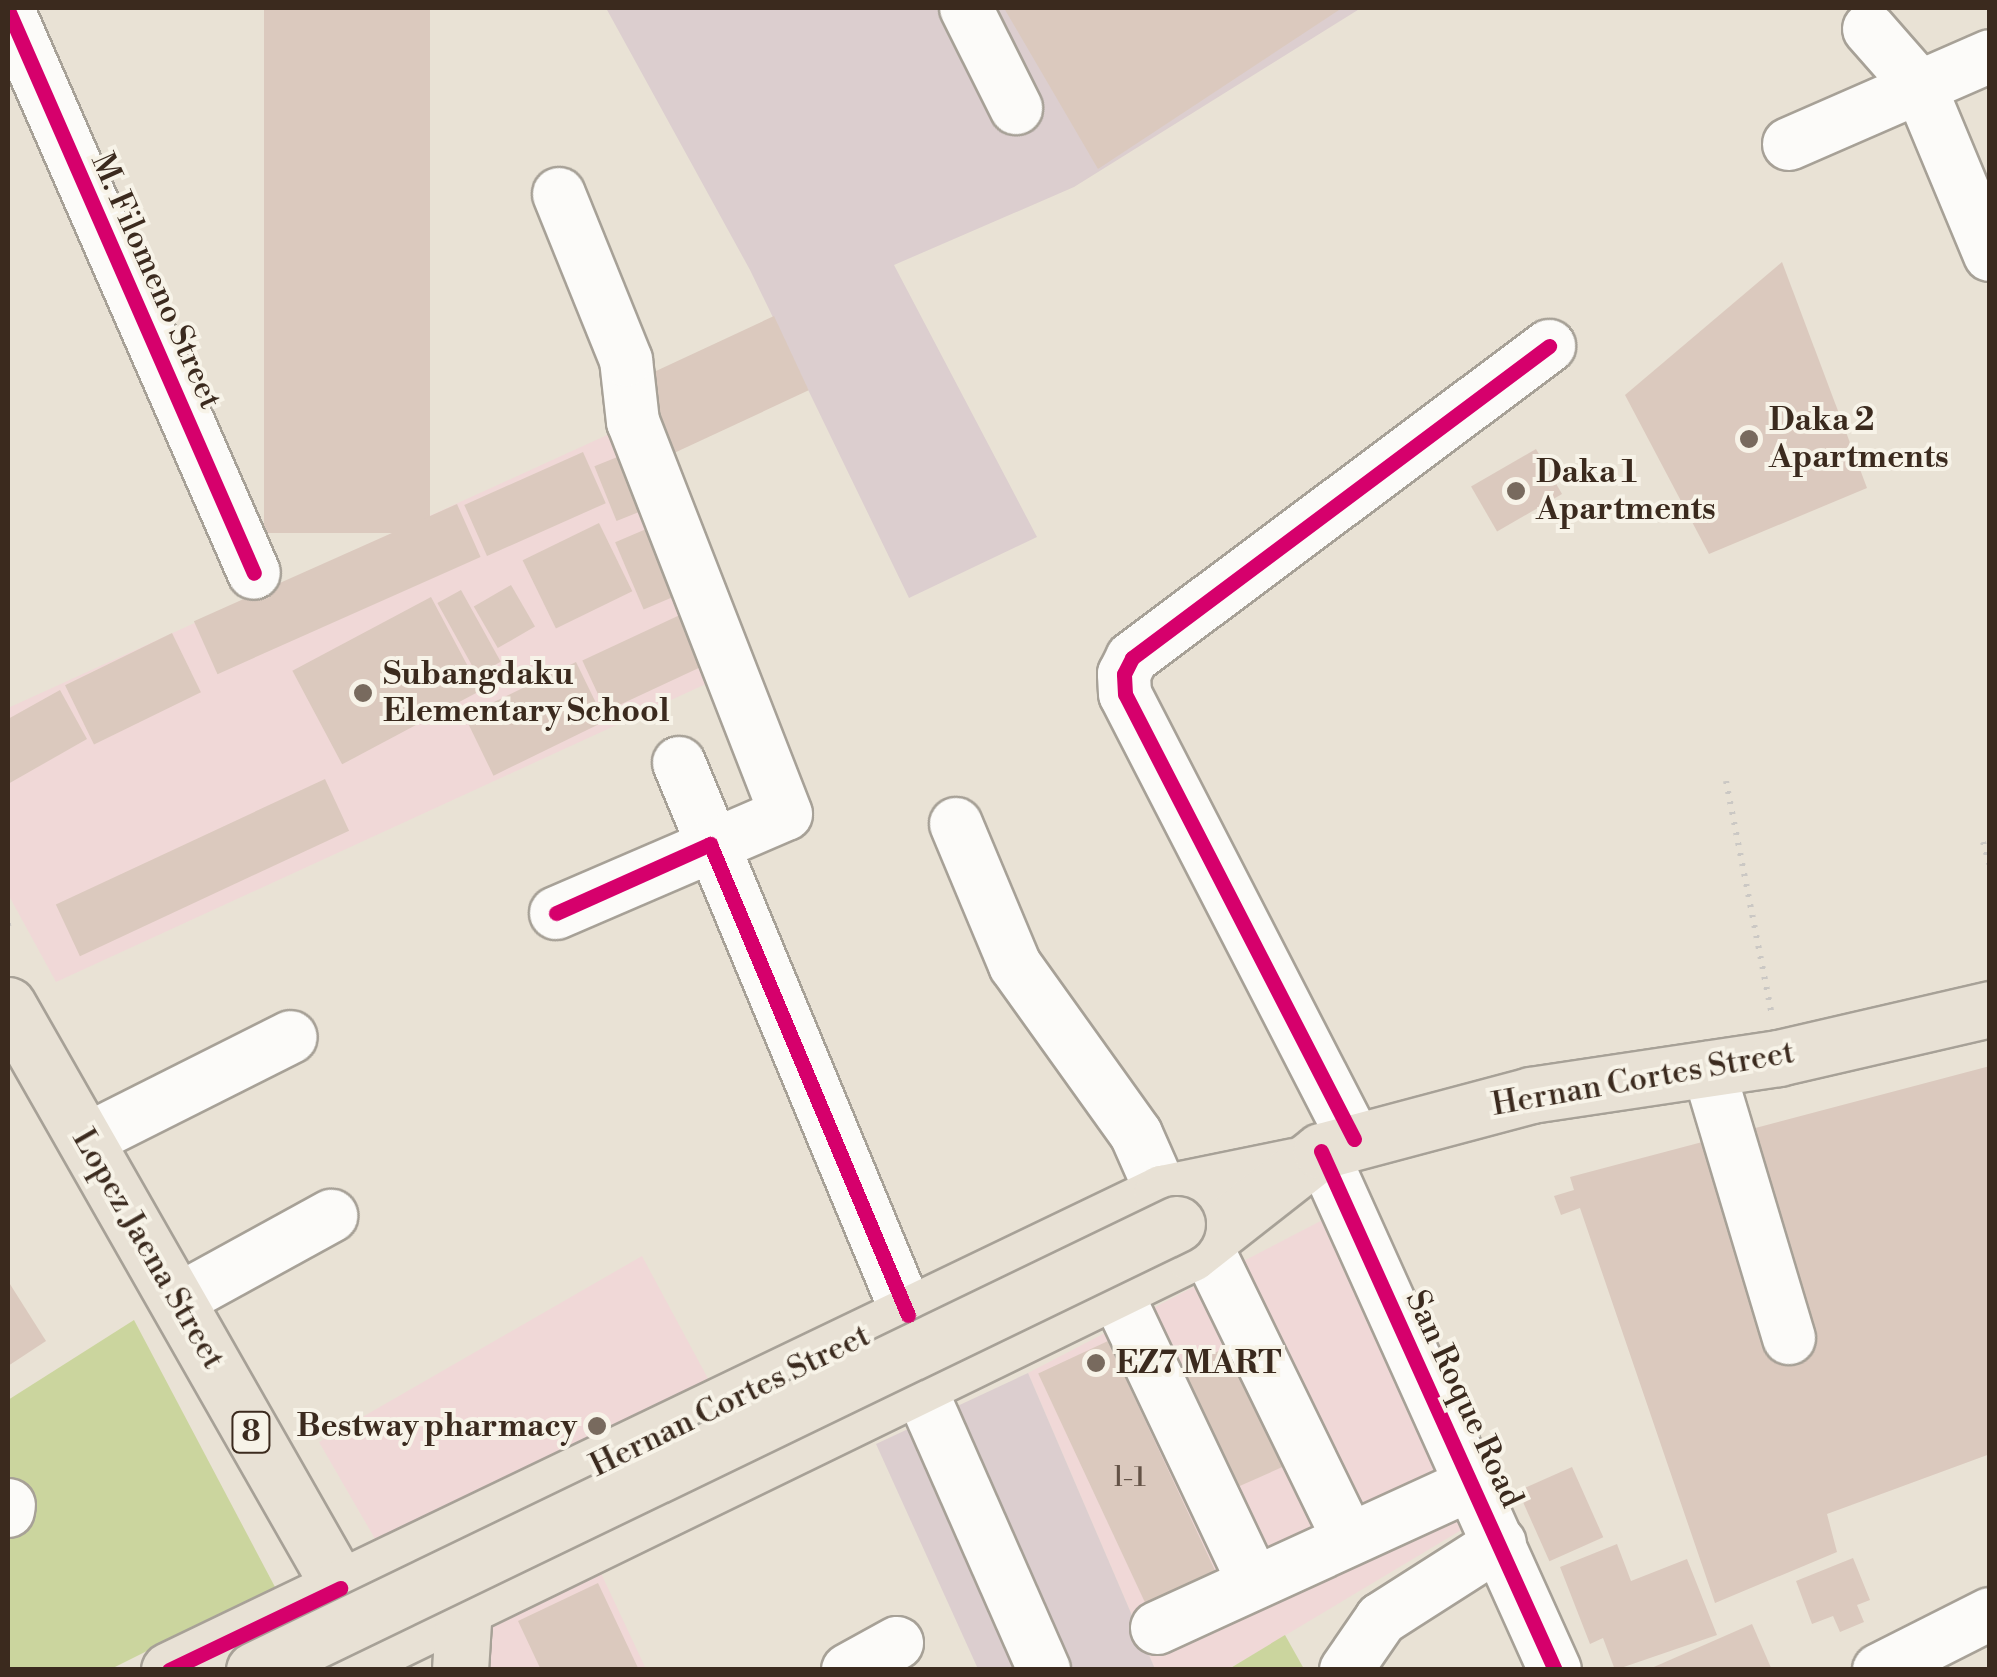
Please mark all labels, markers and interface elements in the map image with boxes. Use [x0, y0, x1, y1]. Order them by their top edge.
street label: M. Filomeno Street [82, 147, 230, 415]
place label: Daka 2 Apartments [1769, 402, 1949, 477]
marker: Daka 2 Apartments [1738, 428, 1760, 450]
place label: Daka 1 Apartments [1536, 454, 1716, 529]
marker: Daka 1 Apartments [1505, 480, 1527, 502]
place label: Subangdaku Elementary School [383, 656, 669, 731]
marker: Subangdaku Elementary School [352, 682, 374, 704]
street label: Hernan Cortes Street [1489, 1033, 1797, 1125]
street label: Lopez Jaena Street [64, 1122, 232, 1376]
street label: San Roque Road [1397, 1284, 1531, 1514]
street label: Hernan Cortes Street [584, 1317, 876, 1485]
place label: EZ7 MART [1116, 1344, 1282, 1382]
marker: EZ7 MART [1085, 1352, 1107, 1374]
road number: 8 [231, 1407, 271, 1457]
place label: Bestway pharmacy [296, 1407, 577, 1445]
marker: Bestway pharmacy [586, 1415, 608, 1437]
house number: l-1 [1114, 1461, 1146, 1495]

